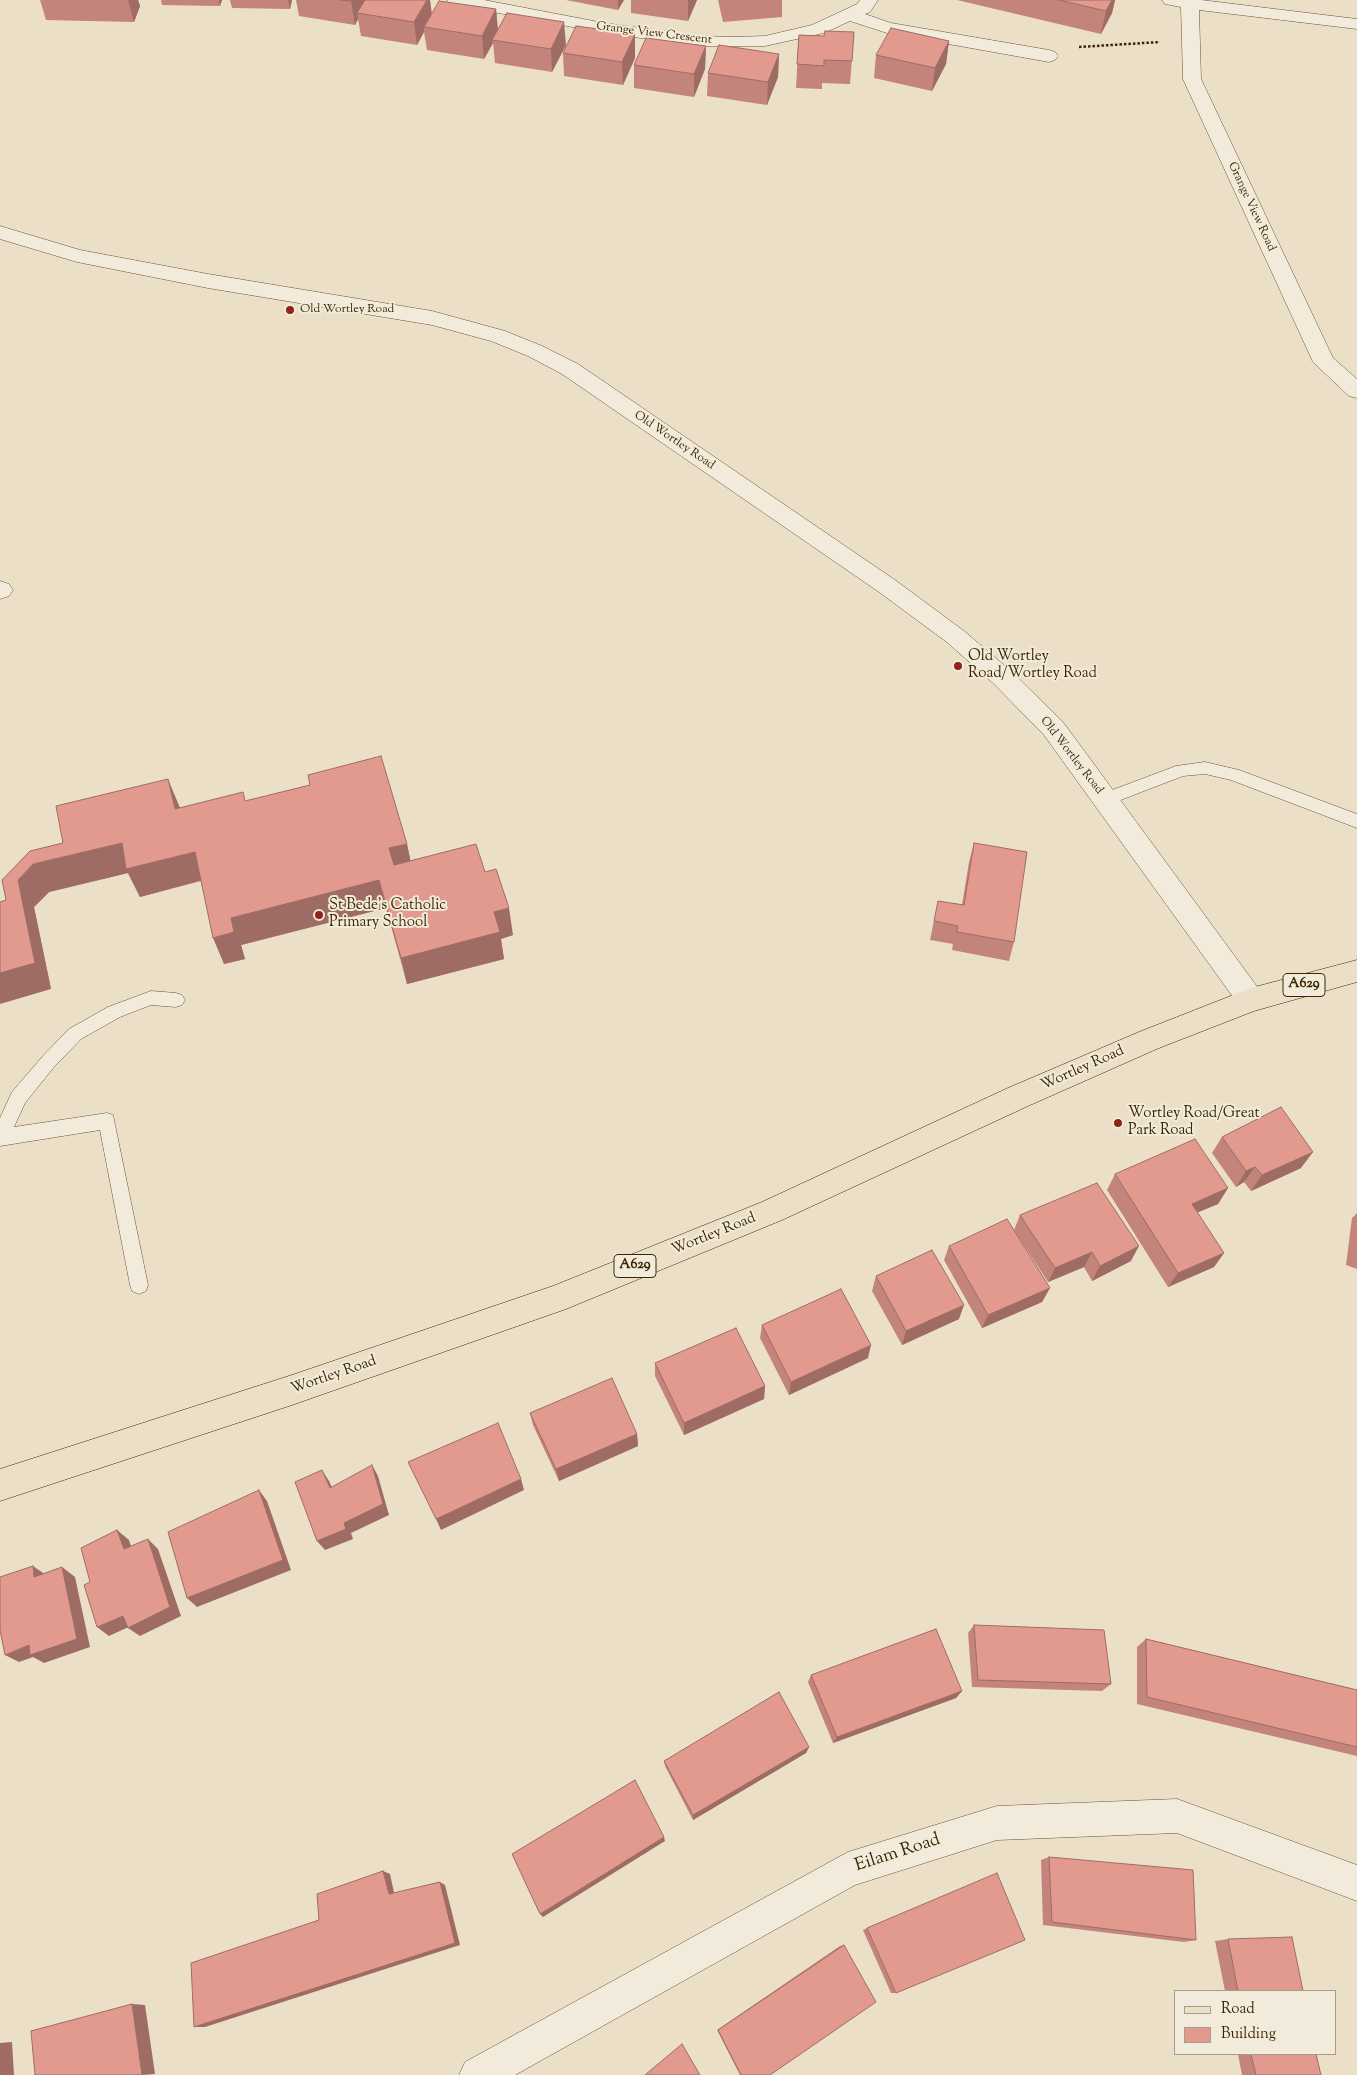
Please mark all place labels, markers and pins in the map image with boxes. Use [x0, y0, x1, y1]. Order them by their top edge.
place label: Old Wortley Road [300, 303, 394, 317]
marker: Old Wortley Road [284, 304, 296, 316]
place label: Old Wortley Road/Wortley Road [968, 648, 1097, 683]
marker: Old Wortley Road/Wortley Road [952, 660, 964, 672]
place label: St Bede's Catholic Primary School [329, 897, 446, 932]
marker: St Bede's Catholic Primary School [313, 909, 325, 921]
place label: Wortley Road/Great Park Road [1128, 1105, 1260, 1140]
marker: Wortley Road/Great Park Road [1112, 1117, 1124, 1129]

